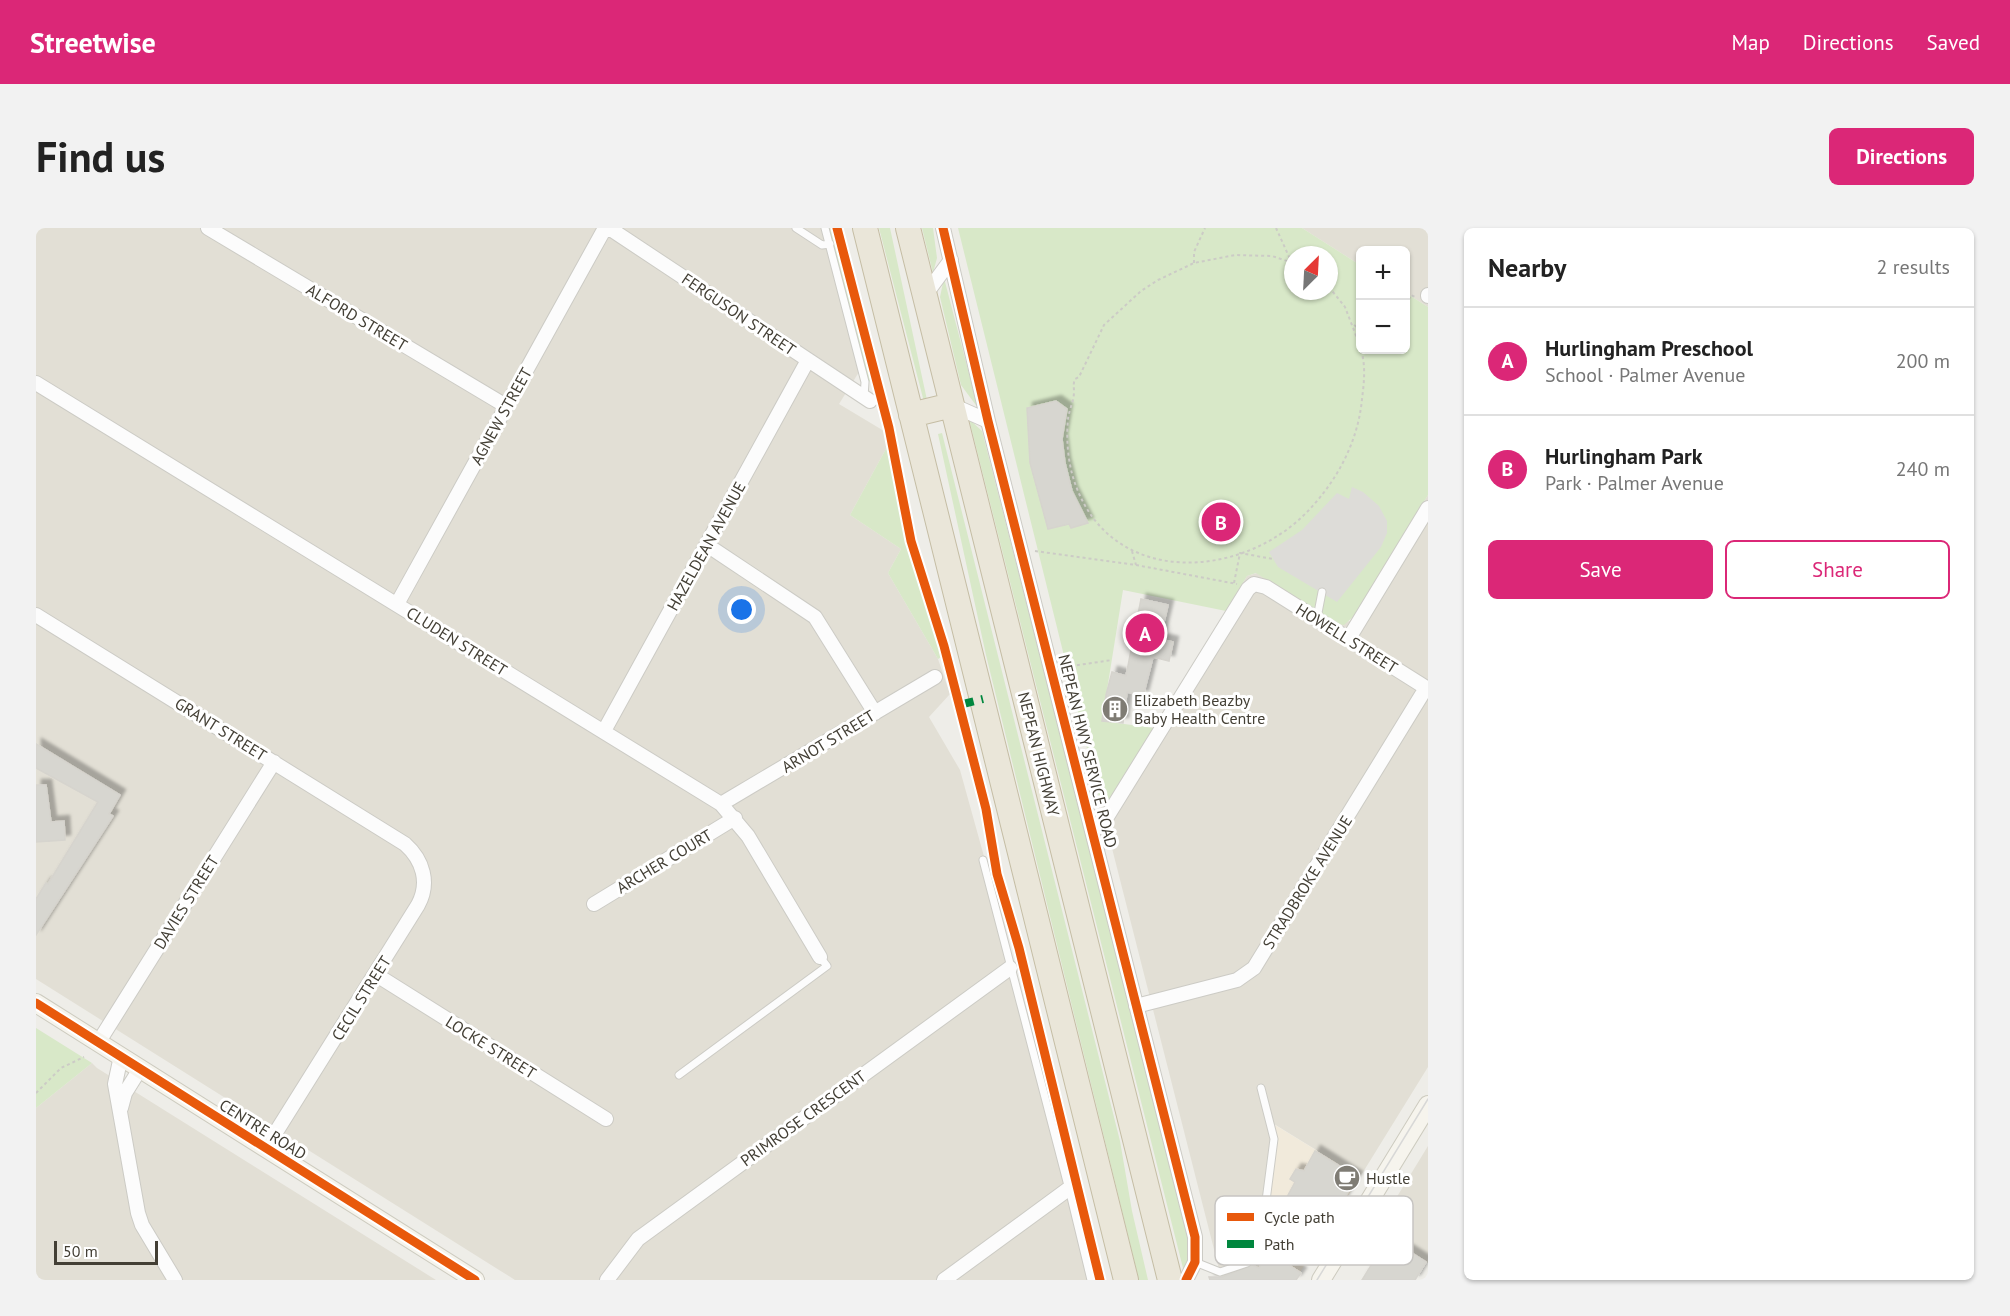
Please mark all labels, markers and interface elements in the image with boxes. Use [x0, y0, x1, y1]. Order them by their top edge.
text: Streetwise [30, 24, 156, 61]
text: Map [1731, 29, 1770, 56]
text: Directions [1803, 29, 1894, 56]
text: Saved [1927, 29, 1980, 56]
button: Directions [1829, 128, 1974, 185]
text: Find us [36, 129, 165, 184]
north arrow [1284, 246, 1338, 300]
map controls [1356, 246, 1410, 354]
button: + [1356, 246, 1410, 300]
text: Nearby [1488, 251, 1566, 284]
text: 2 results [1877, 254, 1950, 280]
street label: FERGUSON STREET [678, 268, 800, 360]
street label: ALFORD STREET [303, 279, 411, 355]
button: − [1356, 300, 1410, 354]
text: Hurlingham Preschool [1545, 334, 1753, 362]
text: A [1501, 348, 1514, 374]
text: 200 m [1896, 348, 1950, 374]
text: School · Palmer Avenue [1545, 362, 1745, 388]
street label: AGNEW STREET [466, 364, 536, 468]
text: Hurlingham Park [1545, 442, 1703, 470]
text: B [1502, 456, 1513, 482]
text: 240 m [1896, 456, 1950, 482]
text: Park · Palmer Avenue [1545, 470, 1724, 496]
street label: HAZELDEAN AVENUE [662, 478, 750, 614]
pin: B [1202, 500, 1240, 544]
button: Save [1488, 540, 1713, 599]
button: Share [1725, 540, 1950, 599]
your location [727, 595, 756, 624]
street label: HOWELL STREET [1292, 599, 1402, 677]
street label: CLUDEN STREET [403, 602, 511, 680]
pin: A [1126, 610, 1164, 656]
street label: NEPEAN HWY SERVICE ROAD [1054, 652, 1122, 850]
street label: NEPEAN HIGHWAY [1014, 690, 1064, 818]
place label: Elizabeth Beazby Baby Health Centre [1134, 690, 1265, 728]
street label: GRANT STREET [171, 693, 271, 765]
building icon: Elizabeth Beazby Baby Health Centre [1100, 694, 1130, 724]
street label: ARNOT STREET [778, 705, 878, 777]
street label: STRADBROKE AVENUE [1258, 812, 1356, 952]
street label: ARCHER COURT [613, 825, 716, 897]
street label: DAVIES STREET [149, 851, 223, 953]
street label: CECIL STREET [327, 952, 395, 1044]
street label: LOCKE STREET [442, 1011, 540, 1083]
street label: PRIMROSE CRESCENT [736, 1066, 870, 1170]
street label: CENTRE ROAD [216, 1094, 310, 1164]
cafe icon: Hustle [1332, 1163, 1362, 1193]
place label: Hustle [1366, 1168, 1410, 1188]
legend [1215, 1196, 1413, 1265]
text: Cycle path [1264, 1207, 1335, 1227]
text: Path [1264, 1234, 1295, 1254]
scale bar [54, 1238, 158, 1266]
text: 50 m [63, 1241, 98, 1261]

